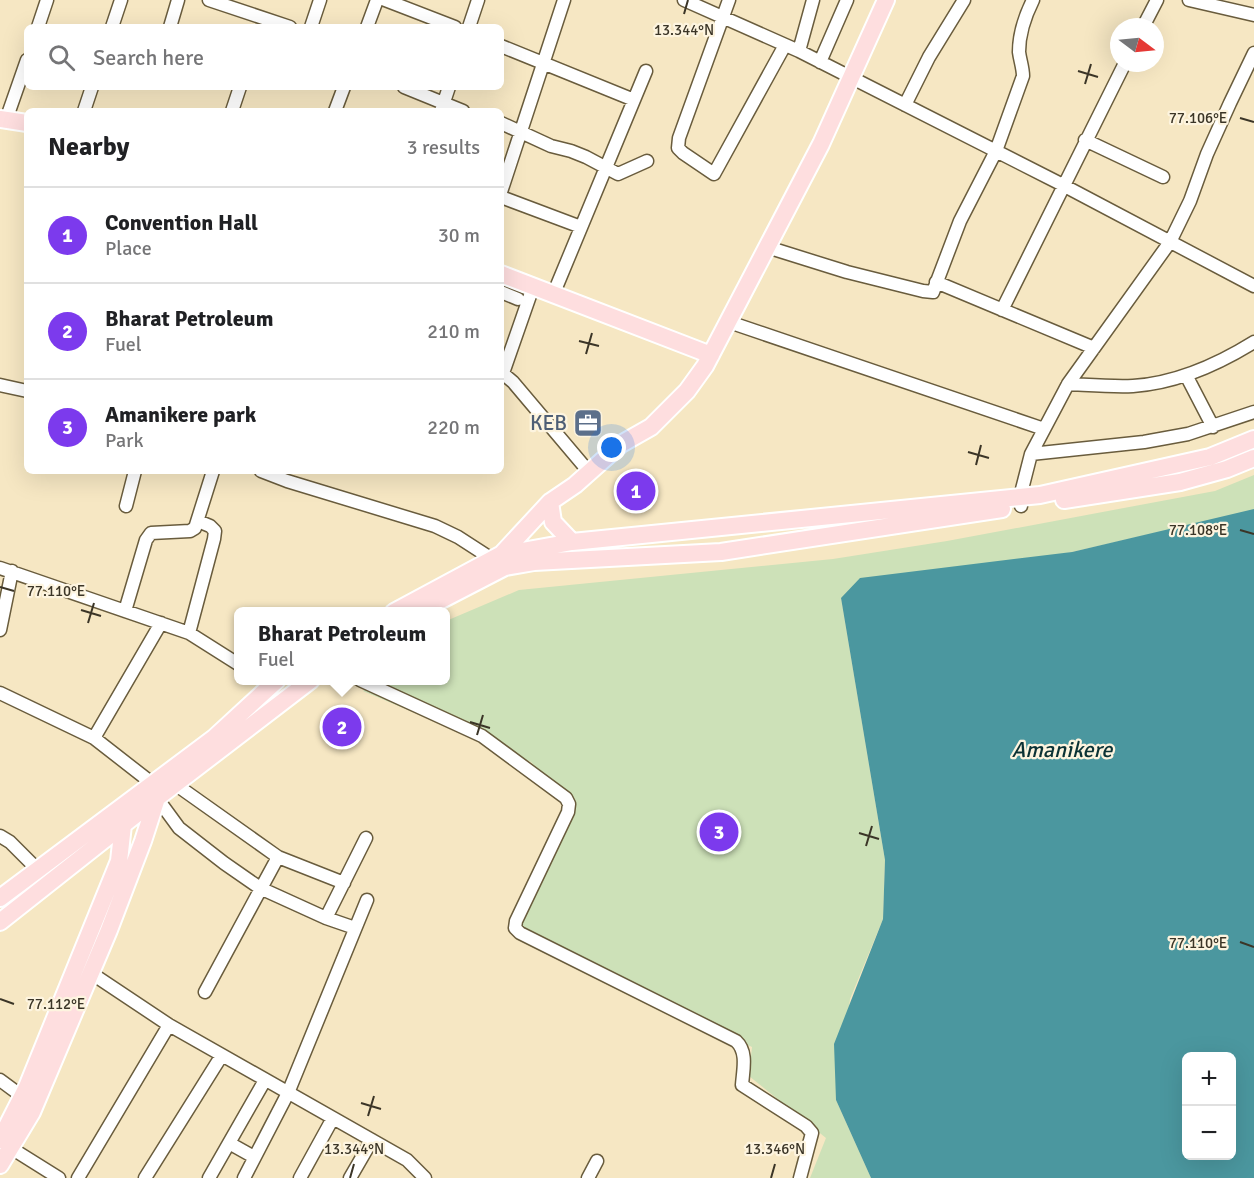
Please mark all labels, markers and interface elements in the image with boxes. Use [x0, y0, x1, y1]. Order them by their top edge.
north arrow [1110, 18, 1164, 72]
text: 13.344°N [654, 21, 714, 39]
search box [24, 24, 504, 90]
icon: search [45, 41, 78, 74]
text: Search here [93, 44, 204, 71]
text: 77.106°E [1169, 109, 1227, 127]
text: Nearby [48, 131, 129, 163]
text: 3 results [407, 135, 480, 160]
text: Convention Hall [105, 209, 258, 236]
text: 1 [62, 223, 73, 248]
text: 30 m [438, 223, 480, 248]
text: Place [105, 236, 152, 261]
text: Bharat Petroleum [105, 305, 273, 332]
text: 2 [62, 319, 73, 344]
text: 210 m [427, 319, 480, 344]
text: Fuel [105, 332, 142, 357]
text: Amanikere park [105, 401, 256, 428]
office icon: KEB [572, 407, 604, 439]
place label: KEB [530, 410, 567, 436]
text: 3 [62, 415, 73, 440]
text: 220 m [427, 415, 480, 440]
text: Park [105, 428, 143, 453]
your location [597, 433, 626, 462]
pin: 1 [616, 468, 656, 514]
text: 77.108°E [1169, 521, 1227, 539]
text: 77.110°E [27, 582, 85, 600]
popup [234, 607, 450, 685]
text: Bharat Petroleum [258, 620, 426, 647]
text: Fuel [258, 647, 294, 672]
pin: 2 [322, 704, 362, 750]
water label: Amanikere [1012, 736, 1113, 763]
pin: 3 [700, 810, 738, 854]
text: 77.110°E [1169, 934, 1227, 952]
text: 77.112°E [27, 995, 85, 1013]
map controls [1182, 1052, 1236, 1160]
button: + [1182, 1052, 1236, 1106]
button: − [1182, 1106, 1236, 1160]
text: 13.344°N [324, 1140, 384, 1158]
text: 13.346°N [745, 1140, 805, 1158]

